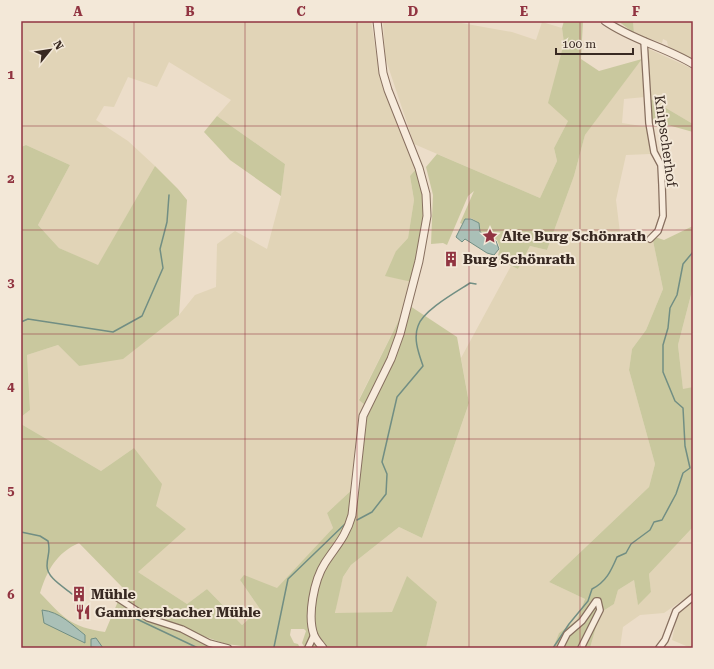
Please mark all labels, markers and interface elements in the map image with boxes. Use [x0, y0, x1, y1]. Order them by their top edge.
text: A [73, 4, 83, 19]
text: B [185, 4, 195, 19]
text: C [296, 4, 306, 19]
text: D [408, 4, 418, 19]
text: E [520, 4, 528, 19]
text: F [632, 4, 640, 19]
north arrow [30, 30, 70, 70]
scale bar [556, 30, 633, 56]
text: 100 m [562, 37, 596, 51]
text: N [50, 38, 66, 53]
text: 1 [7, 67, 15, 82]
street label: Knipscherhof [652, 94, 680, 189]
text: 2 [7, 171, 15, 186]
place icon: Alte Burg Schönrath [481, 227, 499, 245]
place label: Alte Burg Schönrath [502, 228, 647, 244]
building icon: Burg Schönrath [442, 250, 460, 268]
place label: Burg Schönrath [463, 251, 576, 267]
text: 3 [7, 275, 15, 290]
text: 4 [7, 379, 15, 394]
text: 5 [7, 483, 15, 498]
building icon: Mühle [70, 585, 88, 603]
place label: Mühle [91, 586, 136, 602]
text: 6 [7, 587, 15, 602]
restaurant icon: Gammersbacher Mühle [74, 603, 92, 621]
place label: Gammersbacher Mühle [95, 604, 261, 620]

